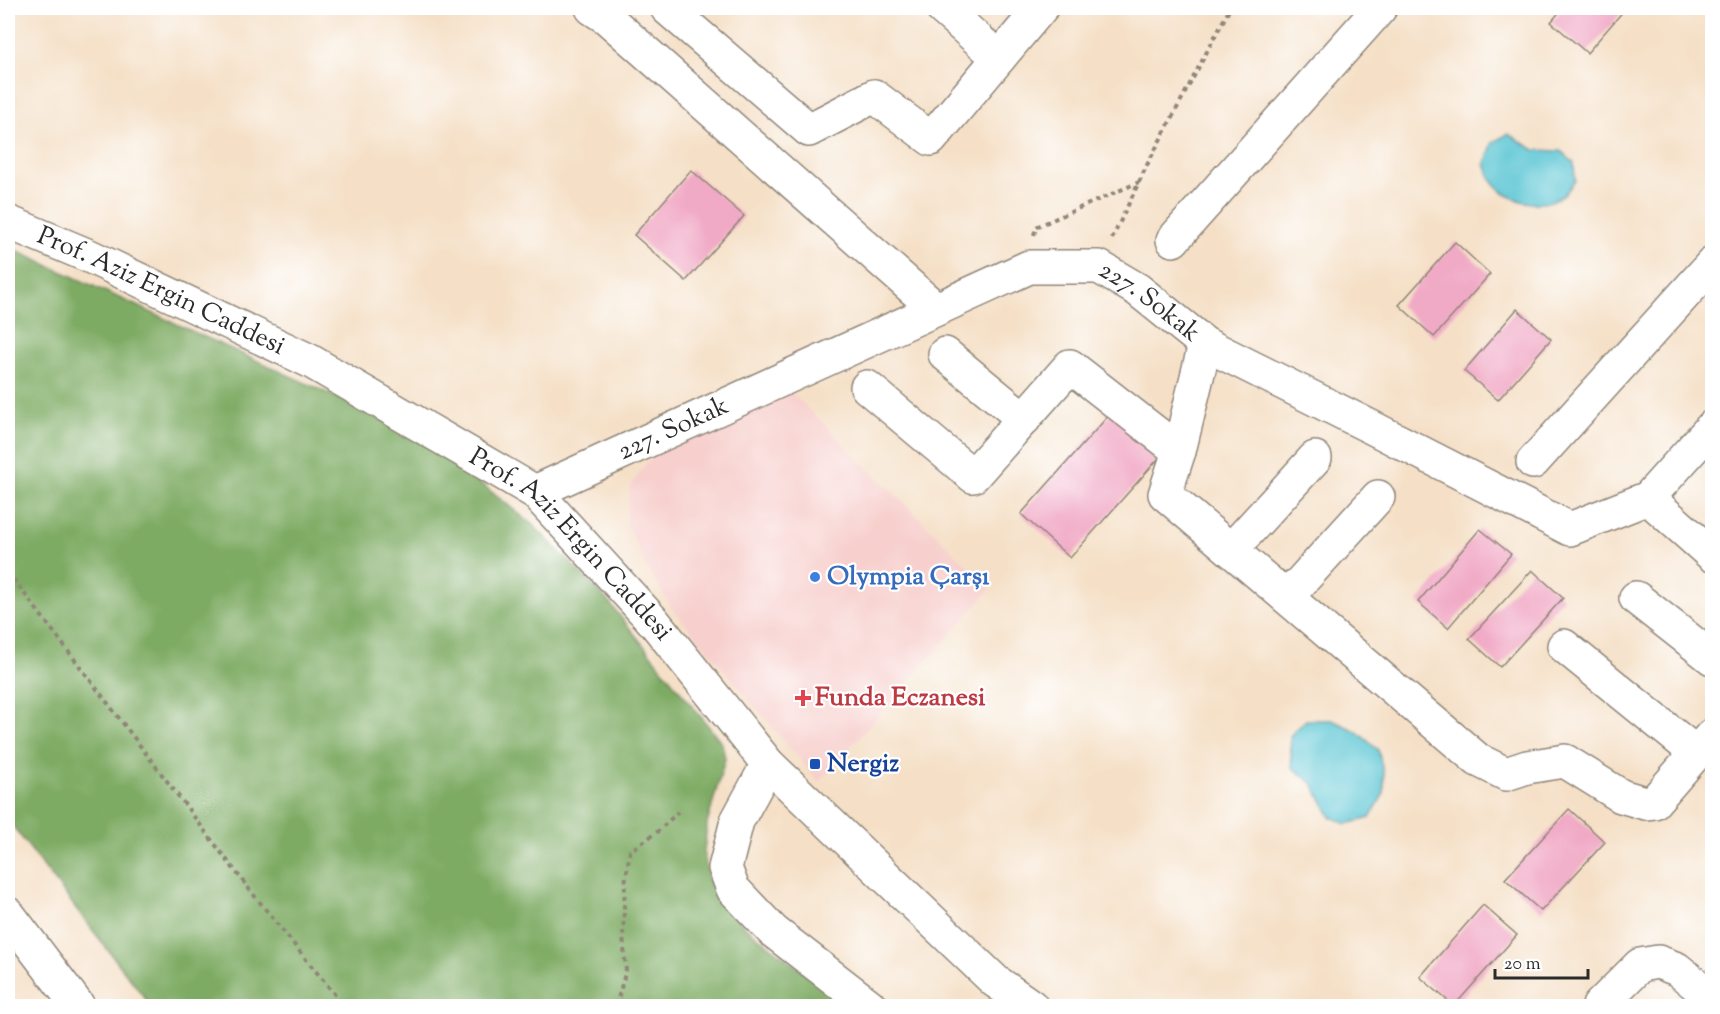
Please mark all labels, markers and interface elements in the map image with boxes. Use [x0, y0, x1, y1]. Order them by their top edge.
street label: Prof. Aziz Ergin Caddesi [31, 218, 291, 365]
street label: 227. Sokak [1091, 252, 1208, 351]
street label: 227. Sokak [612, 388, 735, 470]
street label: Prof. Aziz Ergin Caddesi [462, 439, 681, 649]
place label: Olympia Çarşı [827, 559, 990, 596]
marker: Olympia Çarşı [808, 570, 822, 584]
place label: Funda Eczanesi [815, 680, 986, 717]
marker: Funda Eczanesi [796, 691, 810, 705]
place label: Nergiz [827, 746, 899, 783]
marker: Nergiz [808, 757, 822, 771]
scale bar [1495, 942, 1588, 980]
text: 20 m [1504, 952, 1541, 978]

